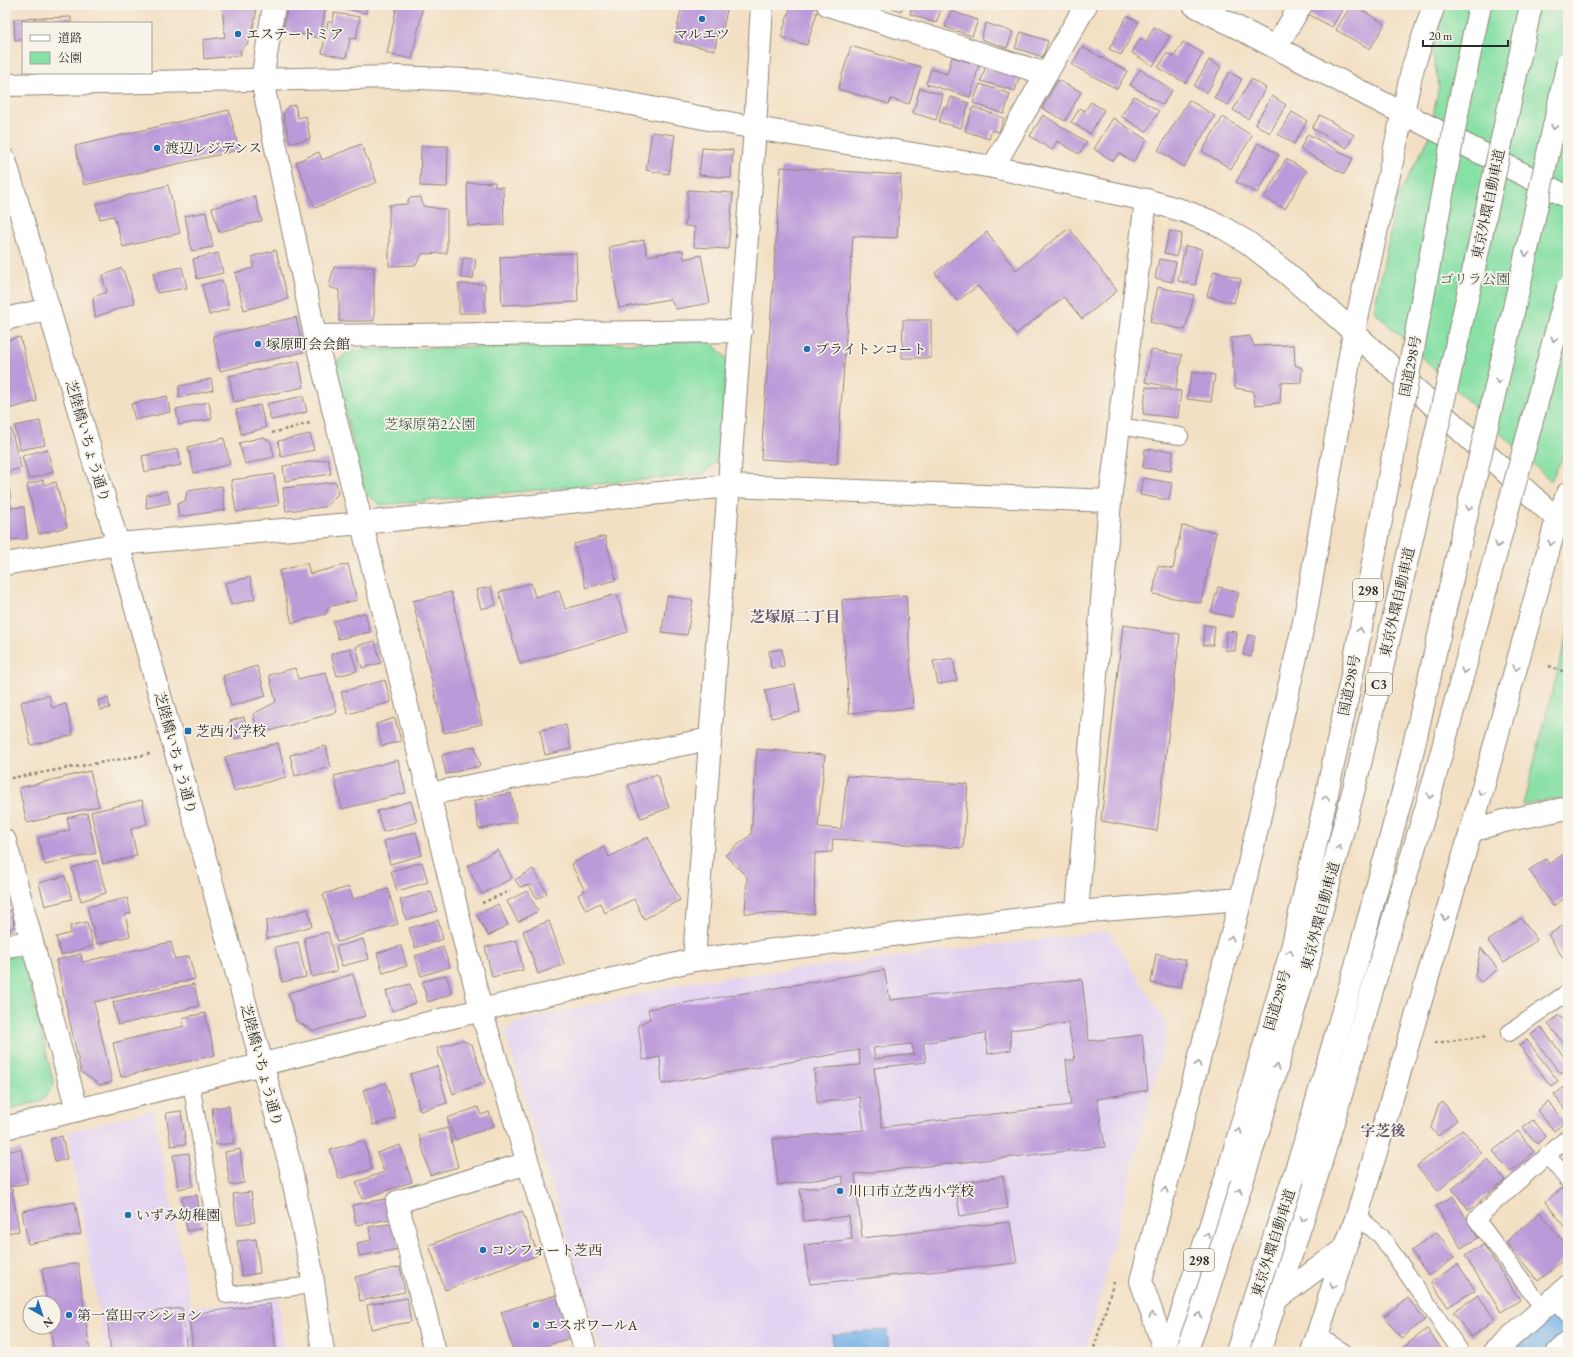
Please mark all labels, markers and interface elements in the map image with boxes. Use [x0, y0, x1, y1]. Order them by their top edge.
marker: マルエツ [697, 14, 707, 24]
legend [22, 22, 152, 74]
scale bar [1423, 22, 1508, 48]
place label: エステートミア [246, 25, 344, 43]
place label: マルエツ [674, 25, 730, 43]
text: 20 m [1429, 28, 1453, 44]
marker: エステートミア [233, 29, 243, 39]
text: 道路 [58, 30, 82, 46]
text: 公園 [58, 50, 82, 66]
one-way arrow [1550, 124, 1558, 130]
place label: 渡辺レジデンス [165, 139, 262, 157]
marker: 渡辺レジデンス [152, 143, 162, 153]
street label: 東京外環自動車道 [1468, 147, 1508, 261]
one-way arrow [1523, 251, 1531, 257]
park label: ゴリラ公園 [1440, 270, 1510, 288]
street label: 国道298号 [1395, 334, 1425, 398]
place label: 塚原町会会館 [266, 335, 350, 353]
one-way arrow [1550, 335, 1559, 342]
marker: 塚原町会会館 [253, 339, 263, 349]
place label: ブライトンコート [815, 340, 927, 358]
marker: ブライトンコート [802, 344, 812, 354]
street label: 芝陸橋いちょう通り [62, 378, 114, 504]
one-way arrow [1494, 378, 1502, 384]
park label: 芝塚原第2公園 [385, 415, 475, 433]
one-way arrow [1465, 504, 1473, 511]
one-way arrow [1547, 539, 1555, 546]
one-way arrow [1494, 541, 1503, 548]
street label: 東京外環自動車道 [1376, 545, 1418, 659]
road number: 298 [1353, 579, 1383, 601]
district label: 芝塚原二丁目 [750, 607, 840, 626]
one-way arrow [1355, 627, 1364, 633]
street label: 国道298号 [1334, 653, 1364, 717]
one-way arrow [1512, 664, 1521, 671]
one-way arrow [1460, 667, 1469, 674]
road number: C3 [1366, 673, 1392, 695]
street label: 芝陸橋いちょう通り [151, 690, 201, 816]
place label: 芝西小学校 [196, 722, 266, 740]
marker: 芝西小学校 [183, 726, 193, 736]
one-way arrow [1477, 790, 1486, 797]
one-way arrow [1426, 792, 1435, 799]
one-way arrow [1322, 795, 1330, 802]
one-way arrow [1334, 844, 1342, 851]
street label: 東京外環自動車道 [1297, 860, 1343, 972]
one-way arrow [1441, 914, 1450, 921]
one-way arrow [1226, 935, 1235, 942]
one-way arrow [1285, 949, 1294, 956]
street label: 国道298号 [1260, 968, 1294, 1032]
street label: 芝陸橋いちょう通り [237, 1002, 287, 1128]
one-way arrow [1193, 1061, 1202, 1068]
one-way arrow [1272, 1064, 1281, 1071]
district label: 字芝後 [1360, 1121, 1406, 1140]
one-way arrow [1234, 1128, 1243, 1135]
place label: 川口市立芝西小学校 [848, 1182, 974, 1200]
marker: 川口市立芝西小学校 [835, 1186, 845, 1196]
one-way arrow [1160, 1187, 1168, 1193]
street label: 東京外環自動車道 [1247, 1187, 1299, 1299]
one-way arrow [1234, 1188, 1242, 1195]
place label: いずみ幼稚園 [136, 1206, 220, 1224]
marker: いずみ幼稚園 [123, 1210, 133, 1220]
one-way arrow [1299, 1216, 1308, 1223]
one-way arrow [1202, 1232, 1211, 1239]
place label: コンフォート芝西 [491, 1241, 602, 1259]
marker: コンフォート芝西 [478, 1245, 488, 1255]
road number: 298 [1184, 1249, 1214, 1271]
one-way arrow [1329, 1282, 1338, 1289]
north arrow [22, 1295, 62, 1335]
place label: 第一富田マンション [77, 1306, 202, 1324]
marker: 第一富田マンション [64, 1310, 74, 1320]
one-way arrow [1148, 1312, 1157, 1319]
one-way arrow [1195, 1312, 1203, 1319]
text: N [40, 1315, 56, 1331]
place label: エスポワールA [544, 1316, 638, 1334]
marker: エスポワールA [531, 1320, 541, 1330]

